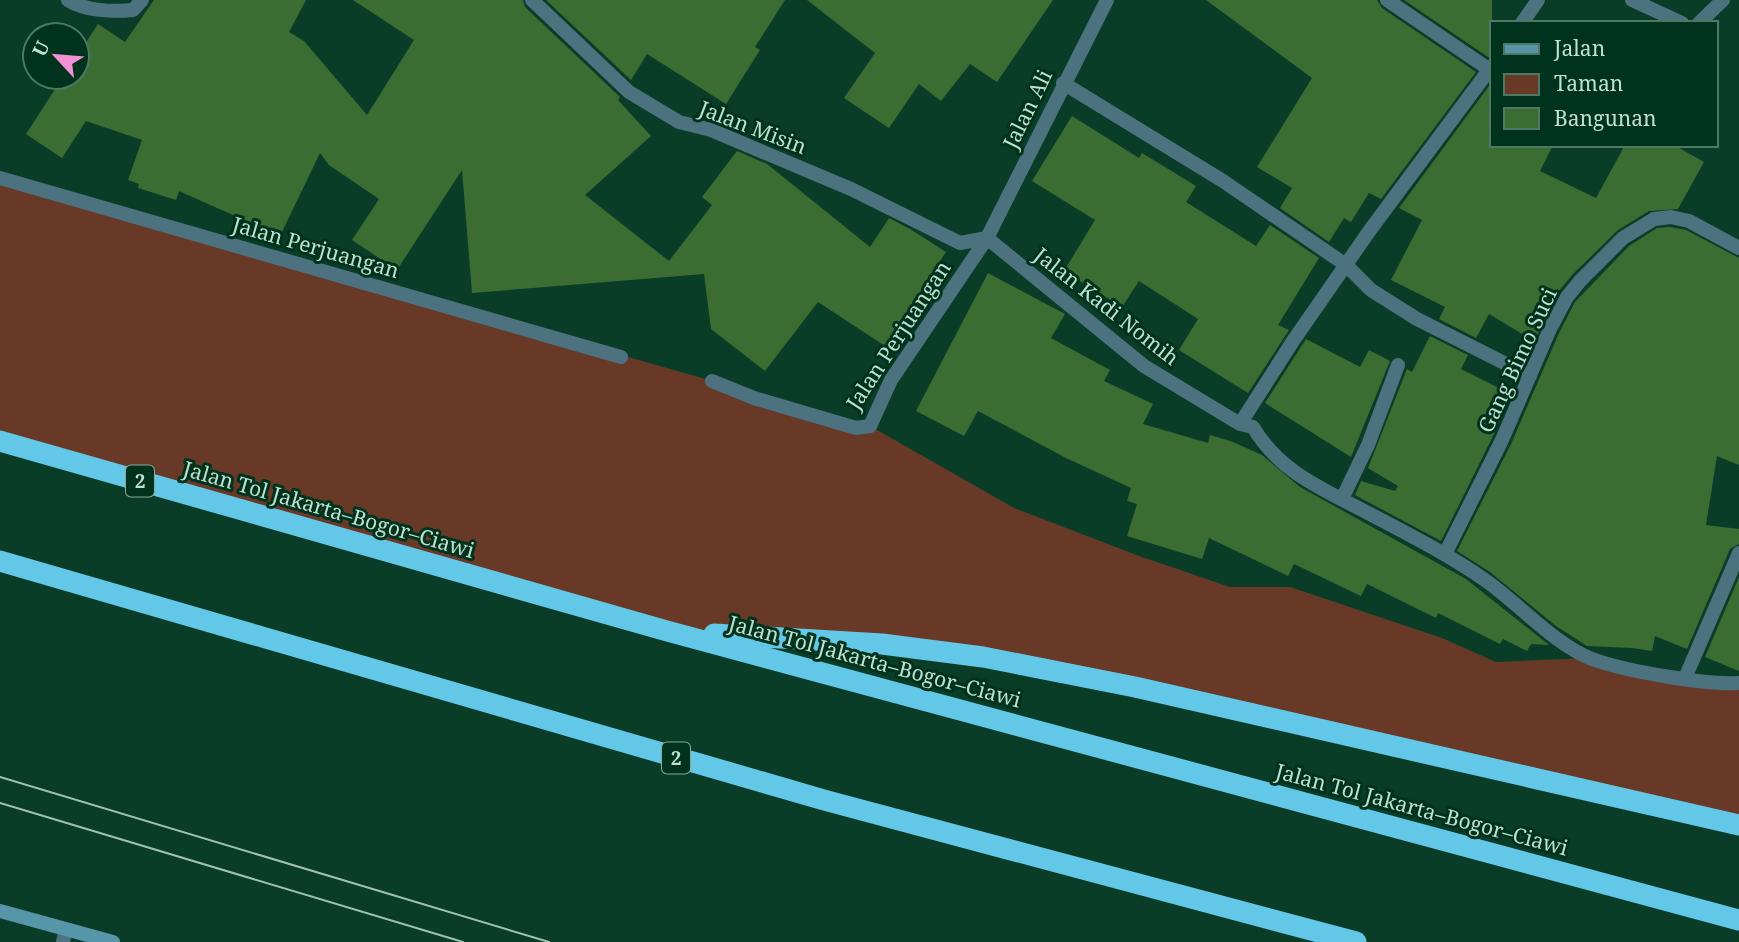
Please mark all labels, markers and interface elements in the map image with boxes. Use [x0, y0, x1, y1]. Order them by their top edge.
north arrow [21, 21, 91, 91]
legend [1490, 21, 1718, 147]
text: Jalan [1553, 34, 1605, 62]
text: U [26, 36, 56, 61]
street label: Jalan Ali [995, 65, 1058, 154]
text: Taman [1554, 69, 1623, 97]
street label: Jalan Misin [694, 93, 811, 160]
text: Bangunan [1554, 104, 1657, 132]
street label: Jalan Perjuangan [228, 210, 403, 284]
street label: Jalan Kadi Nomih [1028, 240, 1185, 371]
street label: Jalan Perjuangan [839, 255, 957, 416]
street label: Gang Bimo Suci [1471, 283, 1563, 437]
street label: Jalan Tol Jakarta–Bogor–Ciawi [179, 454, 478, 564]
road number: 2 [126, 466, 154, 496]
street label: Jalan Tol Jakarta–Bogor–Ciawi [725, 608, 1025, 714]
road number: 2 [662, 743, 690, 774]
street label: Jalan Tol Jakarta–Bogor–Ciawi [1272, 756, 1572, 862]

